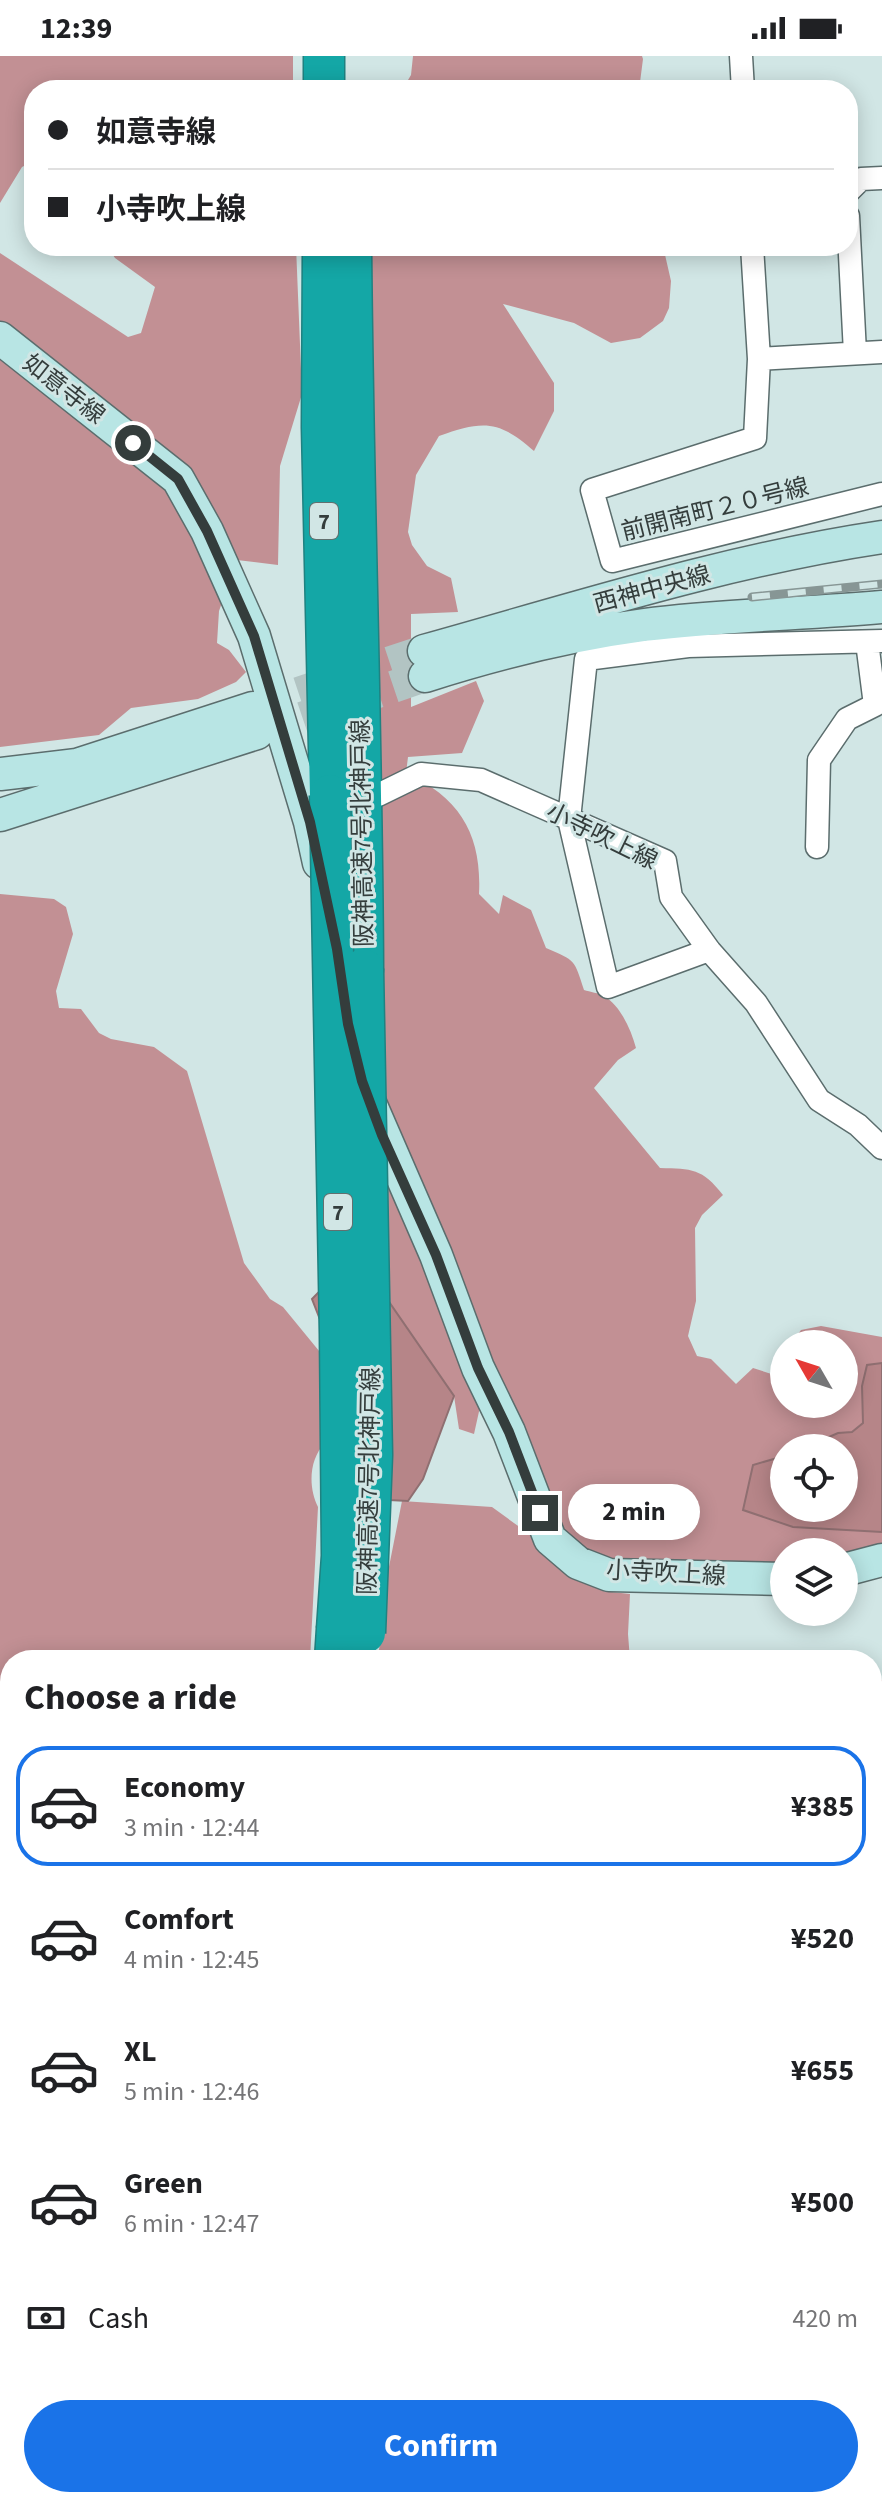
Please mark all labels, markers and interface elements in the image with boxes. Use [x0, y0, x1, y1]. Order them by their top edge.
text: 12:39 [40, 7, 112, 50]
text: 如意寺線 [96, 111, 216, 154]
text: 小寺吹上線 [96, 188, 246, 231]
street label: 如意寺線 [15, 346, 112, 433]
route start [115, 425, 151, 461]
street label: 前開南町２０号線 [618, 469, 813, 550]
road number: 7 [310, 503, 338, 539]
street label: 西神中央線 [590, 557, 715, 622]
street label: 阪神高速7号北神戸線 [343, 719, 382, 947]
street label: 小寺吹上線 [540, 794, 663, 878]
road number: 7 [324, 1194, 352, 1230]
north arrow [770, 1330, 858, 1418]
map controls [770, 1330, 858, 1626]
street label: 阪神高速7号北神戸線 [350, 1367, 389, 1595]
button: locate [770, 1434, 858, 1522]
callout: 2 min [568, 1485, 700, 1541]
text: 2 min [602, 1493, 666, 1530]
route end [522, 1495, 558, 1531]
button: layers [770, 1538, 858, 1626]
street label: 小寺吹上線 [605, 1553, 727, 1594]
text: Choose a ride [24, 1672, 237, 1723]
text: Economy [124, 1766, 245, 1809]
icon: car [28, 1770, 100, 1842]
text: ¥385 [791, 1785, 854, 1828]
text: 3 min · 12:44 [124, 1809, 259, 1846]
text: Comfort [124, 1898, 234, 1941]
icon: car [28, 1902, 100, 1974]
text: ¥520 [791, 1917, 854, 1960]
text: 4 min · 12:45 [124, 1941, 259, 1978]
text: XL [124, 2030, 157, 2073]
icon: car [28, 2034, 100, 2106]
text: ¥655 [791, 2049, 854, 2092]
text: 5 min · 12:46 [124, 2073, 259, 2110]
text: Green [124, 2162, 203, 2205]
icon: car [28, 2166, 100, 2238]
text: ¥500 [791, 2181, 854, 2224]
text: 6 min · 12:47 [124, 2205, 259, 2242]
icon: cash [24, 2296, 68, 2340]
text: Cash [88, 2297, 149, 2340]
text: 420 m [792, 2300, 858, 2337]
button: Confirm [24, 2400, 858, 2492]

